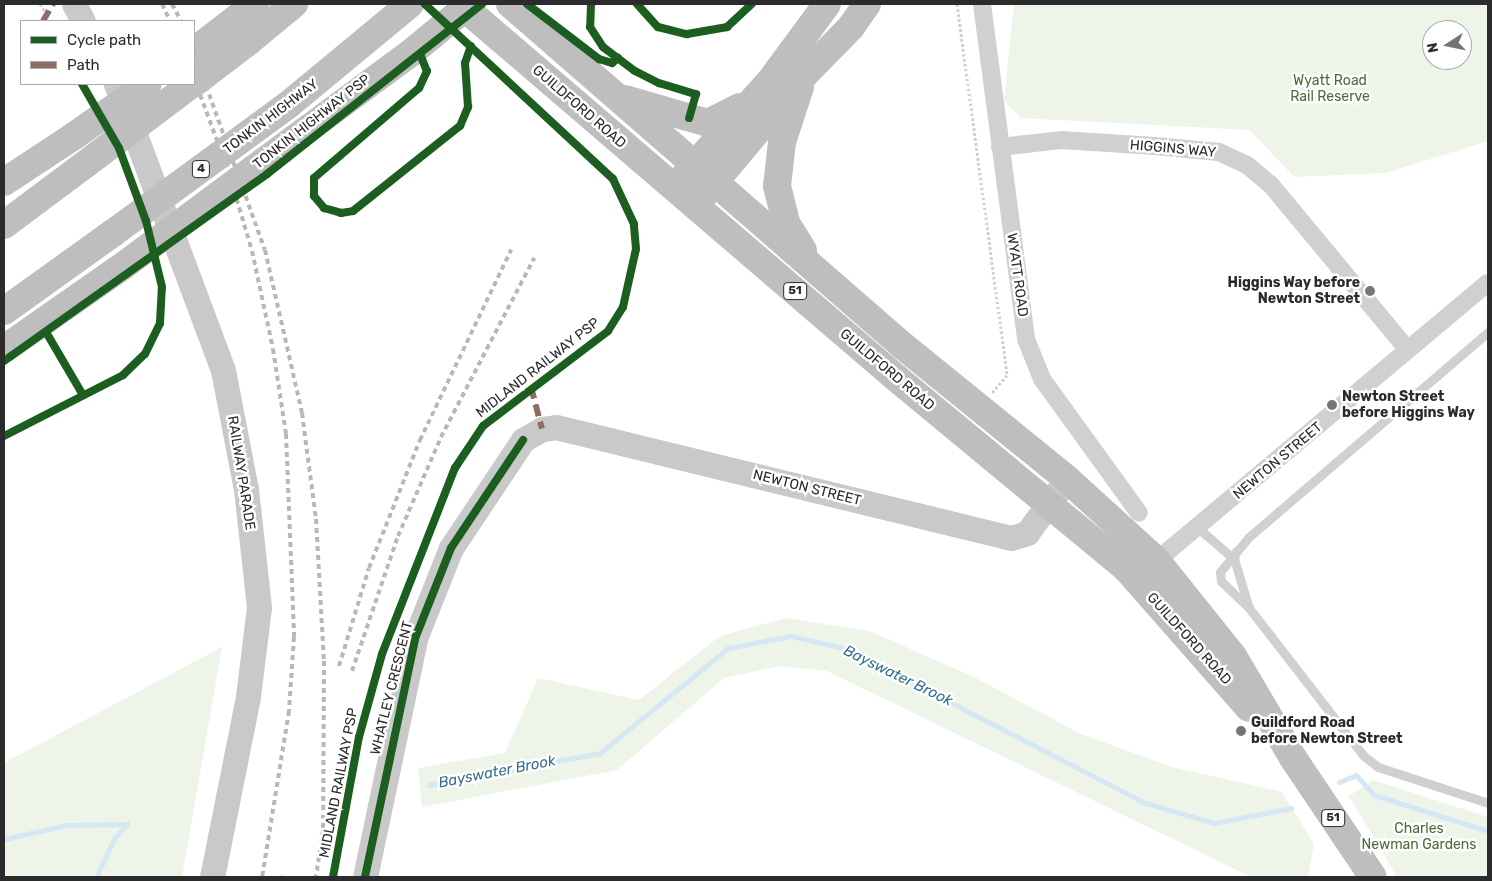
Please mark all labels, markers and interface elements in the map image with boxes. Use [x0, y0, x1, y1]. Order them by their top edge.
legend [20, 20, 195, 85]
north arrow [1422, 20, 1472, 70]
text: Cycle path [67, 31, 141, 49]
text: N [1423, 41, 1442, 54]
text: Path [67, 56, 100, 74]
street label: GUILDFORD ROAD [529, 62, 629, 152]
street label: TONKIN HIGHWAY PSP [250, 71, 374, 173]
park label: Wyatt Road Rail Reserve [1290, 73, 1370, 105]
street label: TONKIN HIGHWAY [220, 76, 322, 158]
street label: HIGGINS WAY [1129, 137, 1217, 161]
road number: 4 [191, 160, 211, 178]
street label: WYATT ROAD [1003, 232, 1031, 318]
place label: Higgins Way before Newton Street [1227, 275, 1360, 308]
road number: 51 [782, 282, 808, 300]
marker: Higgins Way before Newton Street [1364, 285, 1376, 297]
street label: MIDLAND RAILWAY PSP [473, 314, 603, 422]
street label: GUILDFORD ROAD [836, 326, 938, 414]
place label: Newton Street before Higgins Way [1342, 389, 1475, 422]
marker: Newton Street before Higgins Way [1326, 399, 1338, 411]
street label: RAILWAY PARADE [224, 414, 258, 532]
street label: NEWTON STREET [1230, 419, 1326, 503]
street label: NEWTON STREET [751, 466, 863, 510]
street label: GUILDFORD ROAD [1143, 590, 1235, 688]
street label: WHATLEY CRESCENT [367, 619, 417, 757]
water label: Bayswater Brook [840, 642, 956, 710]
street label: MIDLAND RAILWAY PSP [316, 706, 362, 860]
place label: Guildford Road before Newton Street [1251, 715, 1403, 748]
marker: Guildford Road before Newton Street [1235, 725, 1247, 737]
water label: Bayswater Brook [437, 752, 557, 792]
road number: 51 [1320, 808, 1346, 828]
park label: Charles Newman Gardens [1362, 821, 1476, 854]

